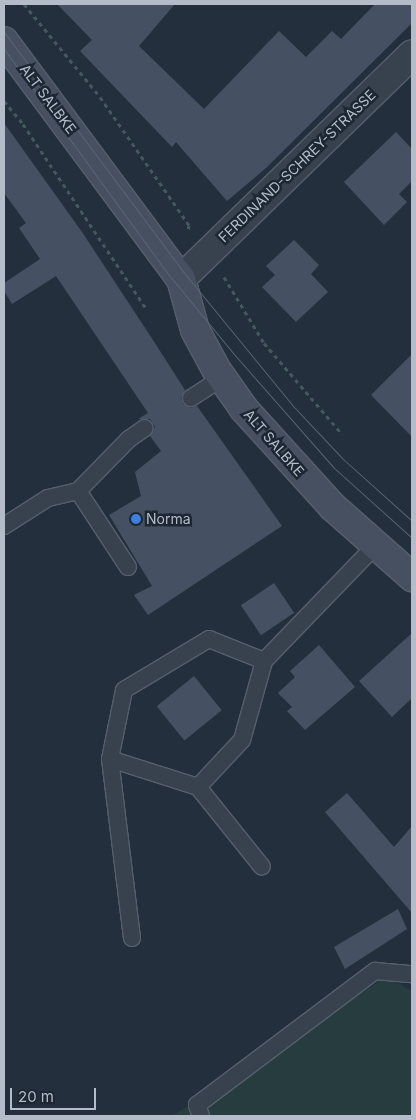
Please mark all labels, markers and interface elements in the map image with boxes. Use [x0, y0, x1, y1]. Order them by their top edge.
street label: ALT SALBKE [16, 61, 80, 137]
street label: FERDINAND-SCHREY-STRASSE [215, 86, 379, 246]
street label: ALT SALBKE [241, 406, 307, 480]
place label: Norma [146, 511, 191, 527]
marker: Norma [130, 513, 142, 525]
scale bar [12, 1078, 99, 1110]
text: 20 m [18, 1087, 54, 1106]

